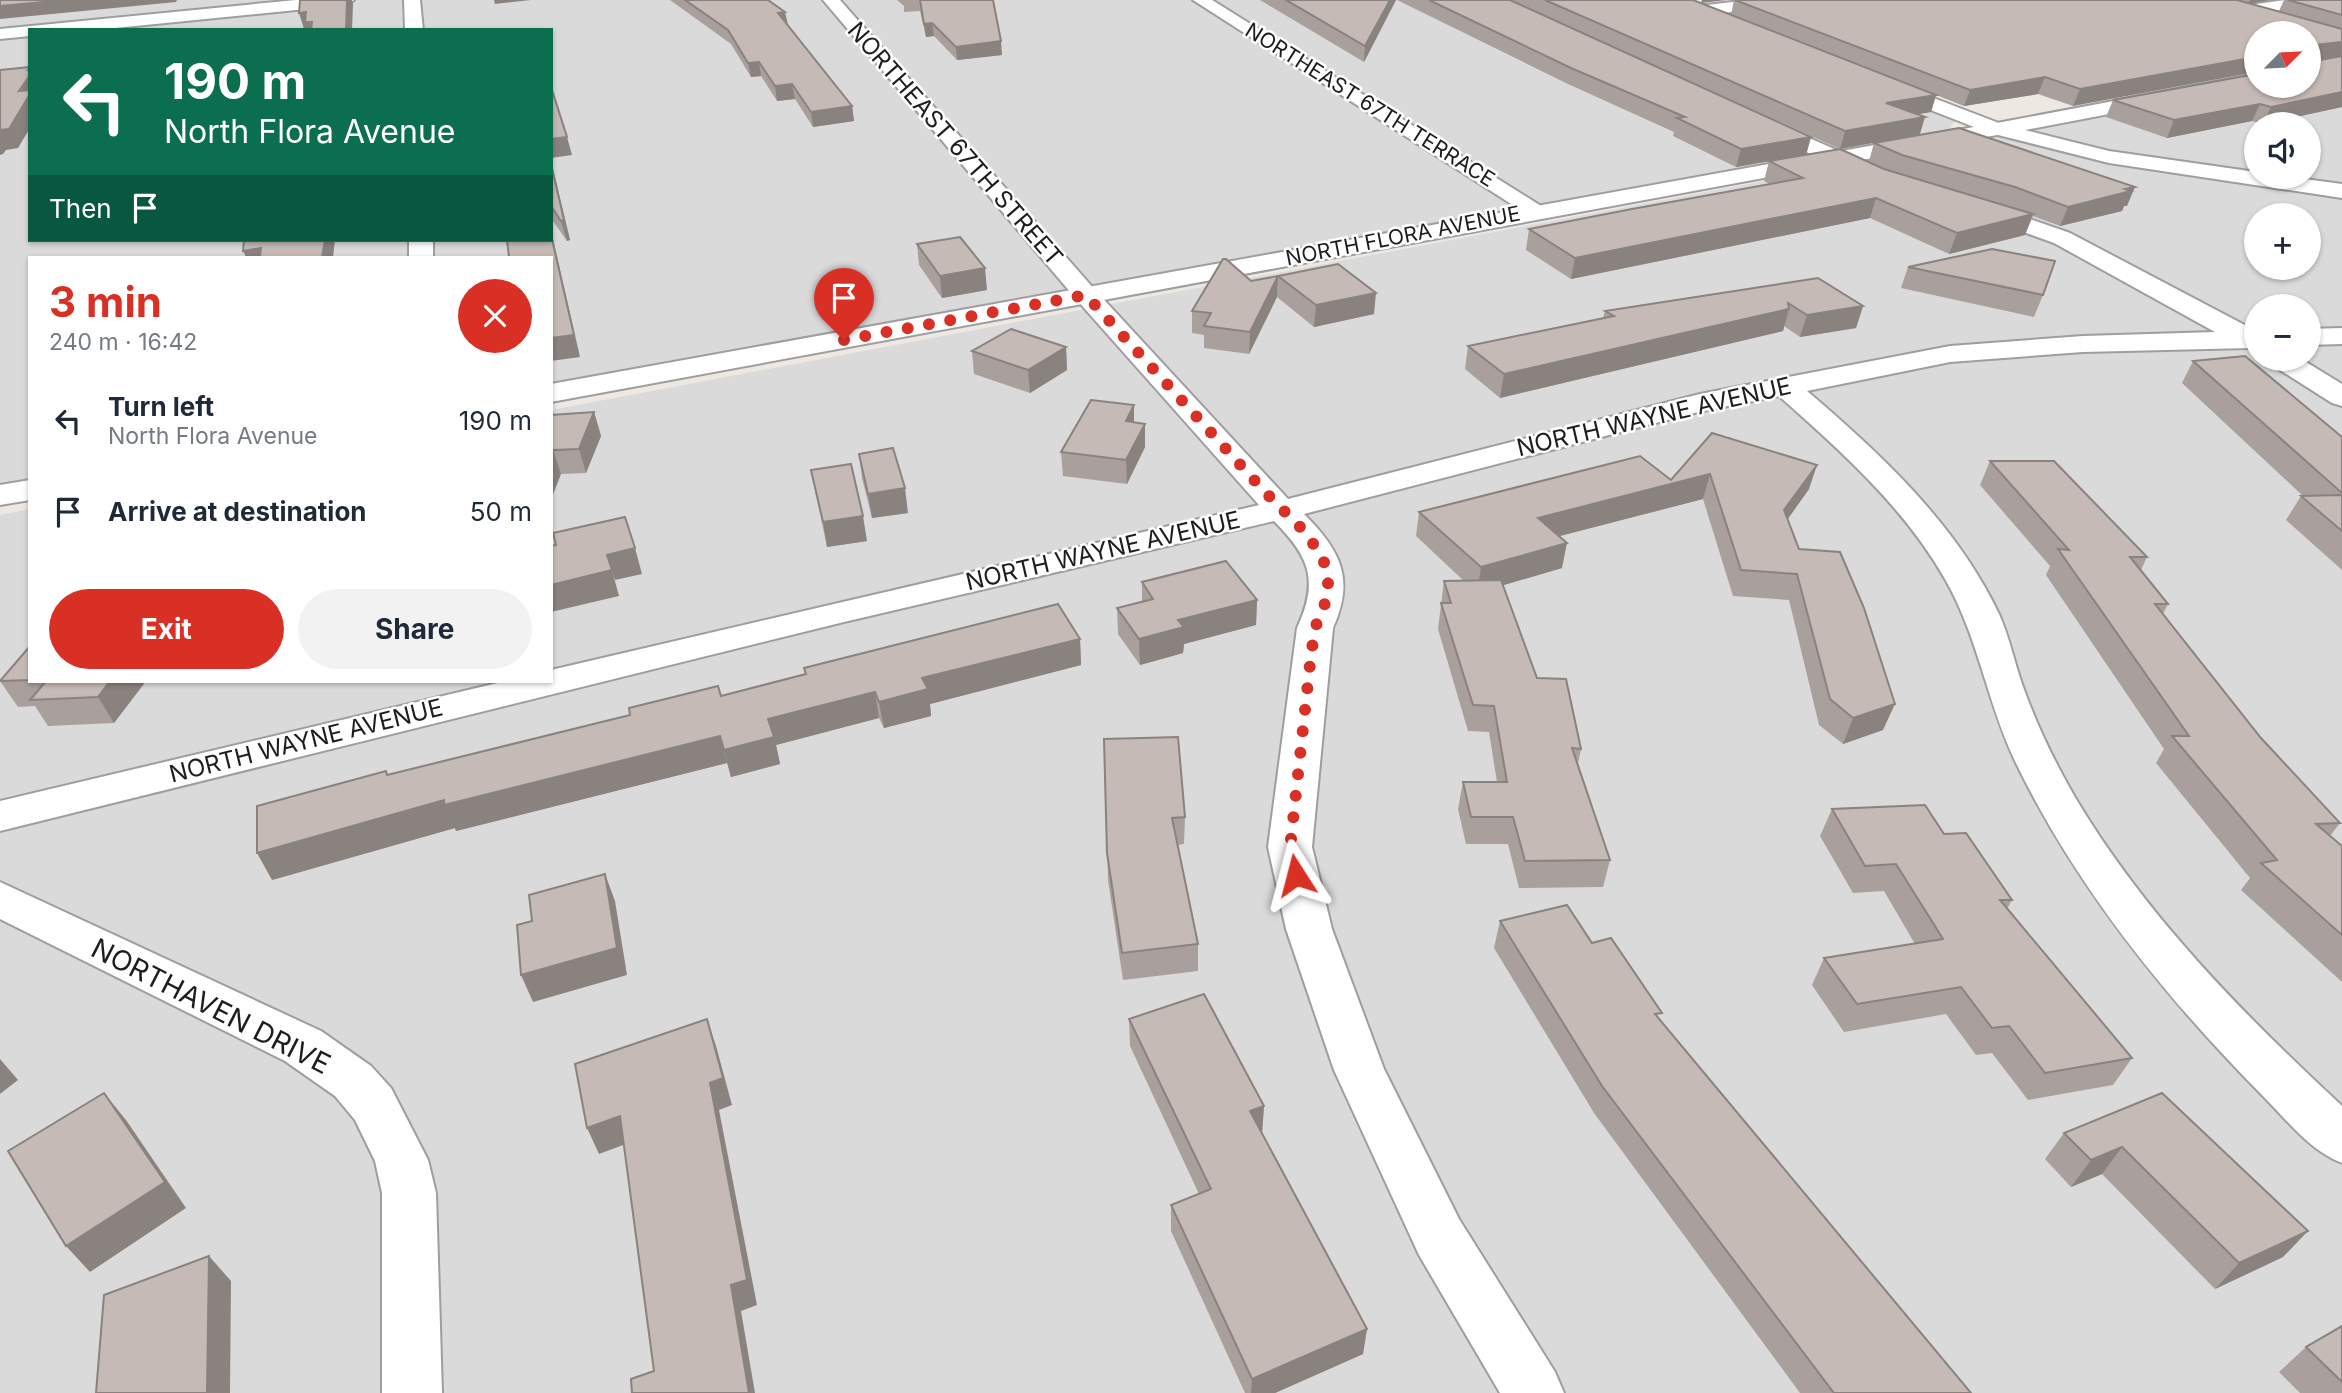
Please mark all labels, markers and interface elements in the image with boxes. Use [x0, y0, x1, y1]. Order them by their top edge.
street label: NORTHEAST 67TH STREET [842, 16, 1069, 271]
street label: NORTHEAST 67TH TERRACE [1241, 17, 1500, 192]
north arrow [2244, 21, 2320, 98]
map controls [2244, 21, 2321, 371]
text: 190 m [164, 52, 306, 111]
icon: left [49, 56, 140, 147]
text: North Flora Avenue [164, 112, 455, 151]
button: sound [2244, 112, 2321, 189]
icon: arrive [126, 189, 164, 227]
text: Then [49, 193, 112, 224]
street label: NORTH FLORA AVENUE [1284, 200, 1522, 271]
button: + [2244, 203, 2321, 280]
pin [814, 268, 874, 340]
text: 3 min [49, 276, 162, 327]
button: close [458, 279, 532, 353]
icon: arrive [825, 279, 863, 317]
button: − [2244, 294, 2321, 371]
text: 240 m · 16:42 [49, 328, 197, 356]
street label: NORTH WAYNE AVENUE [1514, 371, 1794, 462]
text: Turn left [108, 391, 214, 422]
icon: left [49, 402, 87, 440]
text: 190 m [459, 405, 532, 436]
text: North Flora Avenue [108, 422, 318, 450]
icon: arrive [49, 493, 87, 531]
text: Arrive at destination [108, 496, 367, 527]
text: 50 m [470, 496, 532, 527]
street label: NORTH WAYNE AVENUE [963, 505, 1243, 596]
button: Exit [49, 589, 284, 669]
button: Share [298, 589, 532, 669]
street label: NORTH WAYNE AVENUE [166, 692, 446, 789]
position arrow [1259, 838, 1333, 912]
street label: NORTHAVEN DRIVE [86, 931, 336, 1081]

